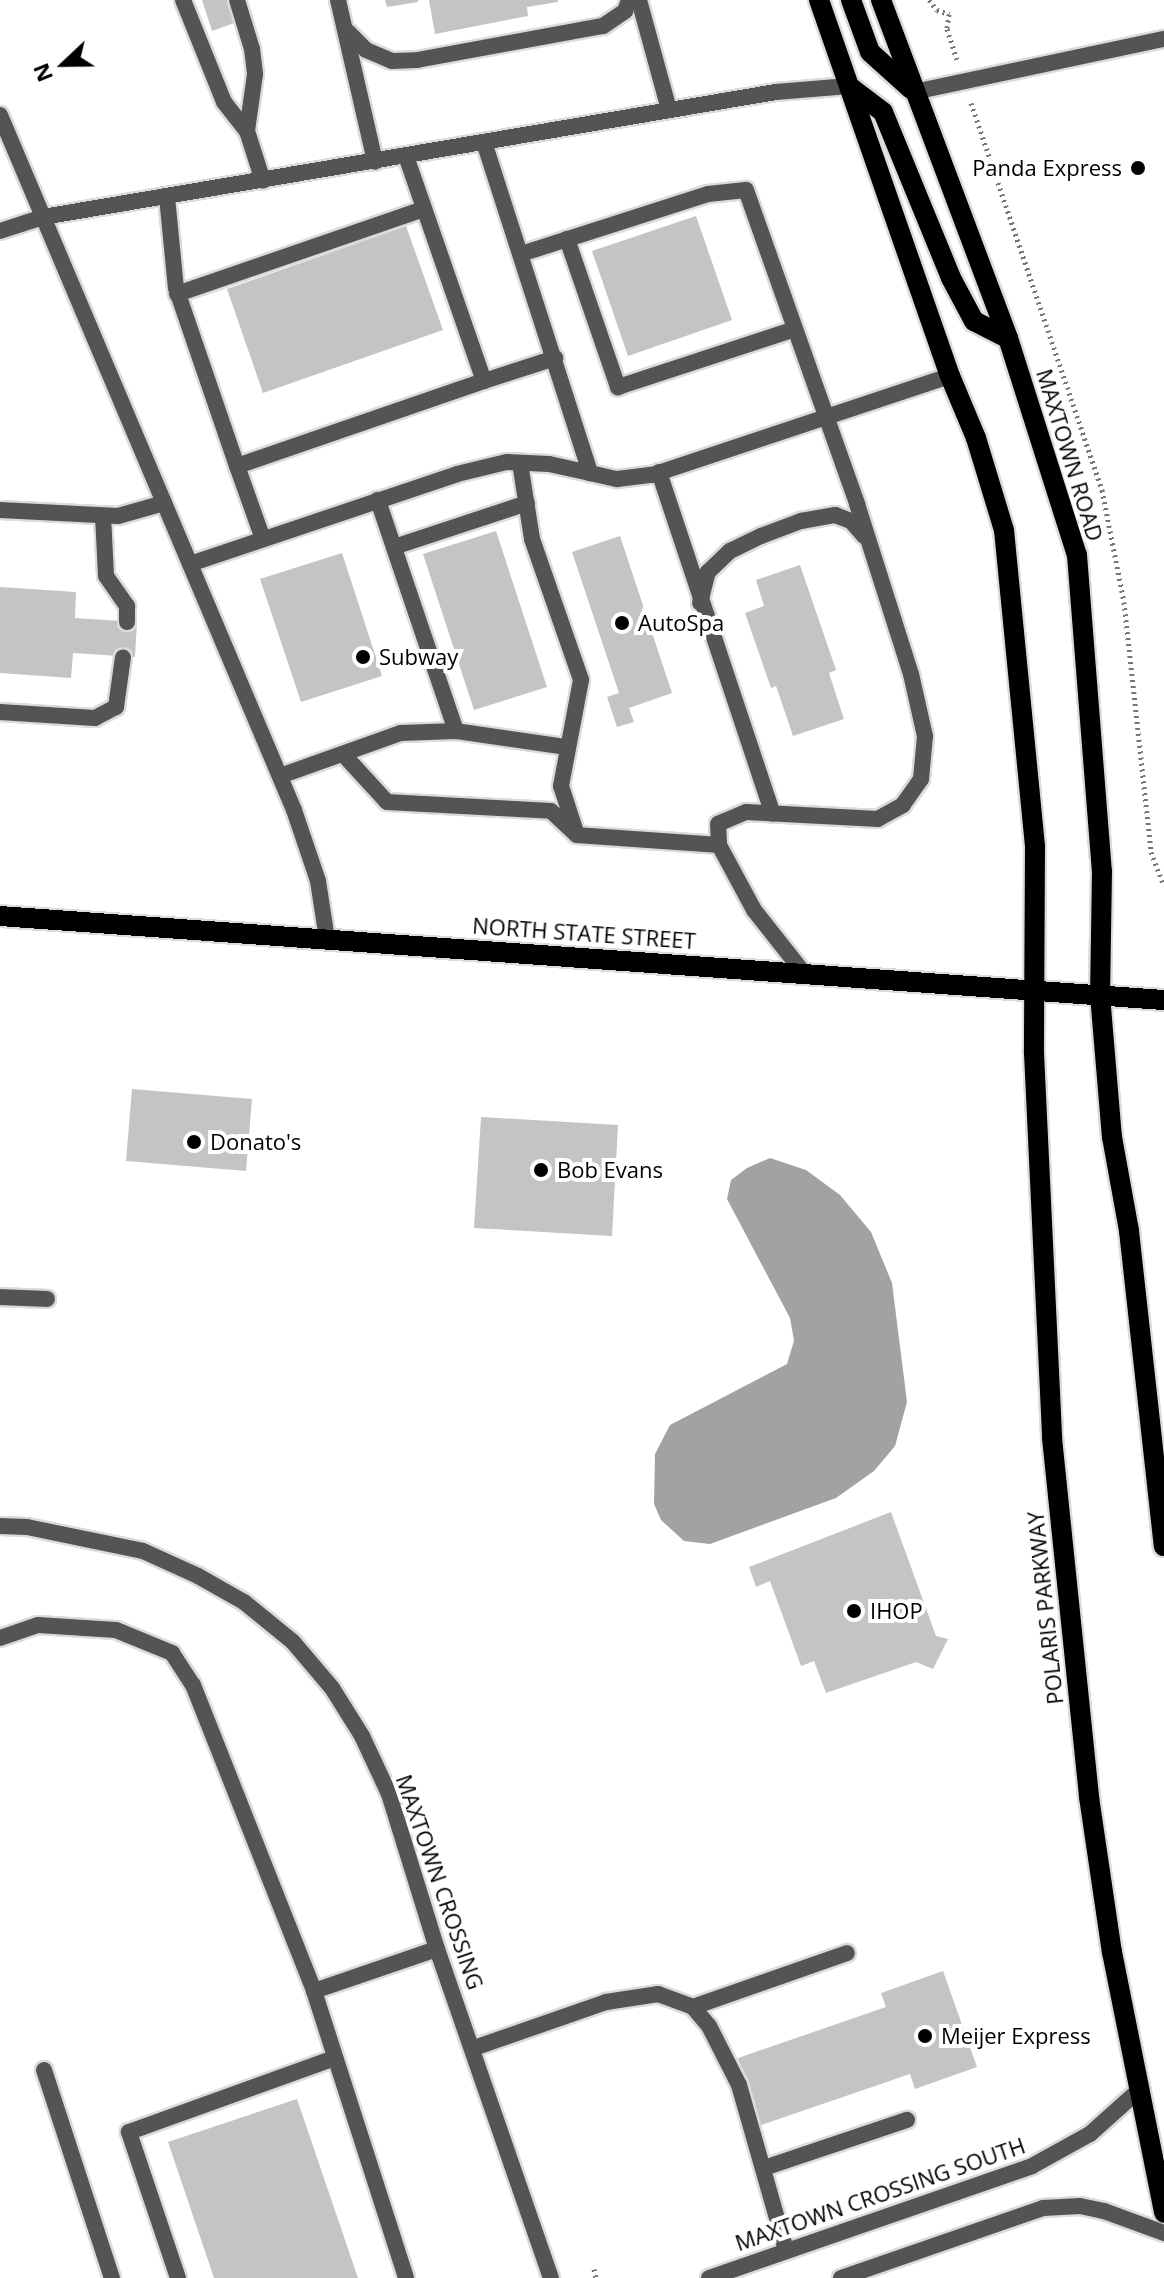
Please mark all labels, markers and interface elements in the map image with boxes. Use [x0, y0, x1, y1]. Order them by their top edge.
north arrow [24, 24, 104, 104]
text: N [24, 59, 59, 87]
place label: Panda Express [972, 155, 1122, 181]
marker: Panda Express [1129, 159, 1147, 177]
street label: MAXTOWN ROAD [1031, 366, 1109, 544]
place label: AutoSpa [638, 610, 724, 636]
marker: AutoSpa [613, 614, 631, 632]
place label: Subway [379, 644, 458, 670]
marker: Subway [354, 648, 372, 666]
street label: NORTH STATE STREET [471, 912, 697, 954]
place label: Donato's [210, 1129, 301, 1155]
marker: Donato's [185, 1133, 203, 1151]
place label: Bob Evans [557, 1157, 663, 1183]
marker: Bob Evans [532, 1161, 550, 1179]
street label: POLARIS PARKWAY [1022, 1510, 1068, 1706]
place label: IHOP [870, 1598, 923, 1624]
marker: IHOP [845, 1602, 863, 1620]
street label: MAXTOWN CROSSING [391, 1771, 489, 1993]
place label: Meijer Express [941, 2023, 1091, 2049]
marker: Meijer Express [916, 2027, 934, 2045]
street label: MAXTOWN CROSSING SOUTH [732, 2132, 1028, 2256]

